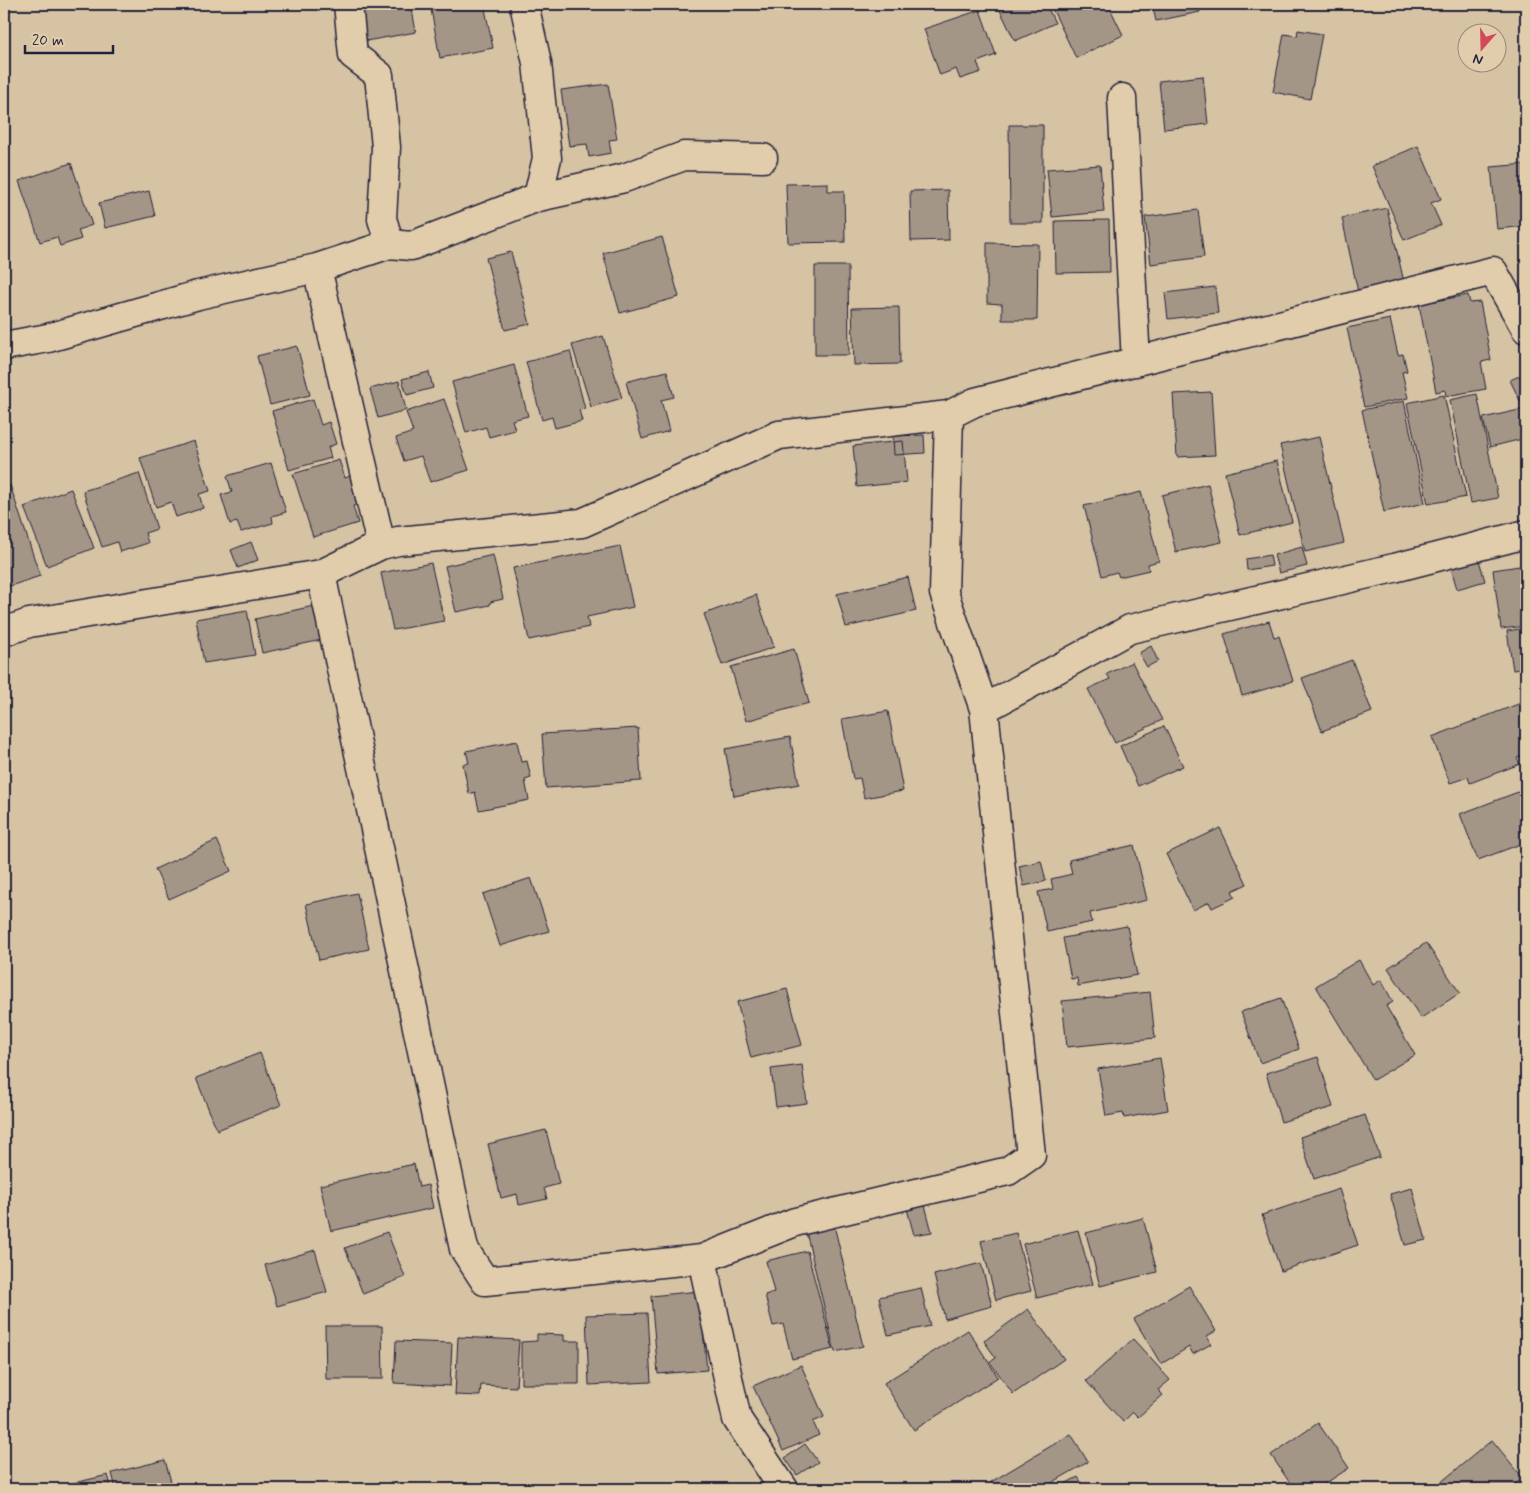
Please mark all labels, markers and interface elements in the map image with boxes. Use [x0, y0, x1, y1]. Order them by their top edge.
scale bar [25, 22, 112, 54]
north arrow [1458, 22, 1508, 72]
text: 20 m [32, 31, 64, 51]
text: N [1470, 49, 1485, 69]

